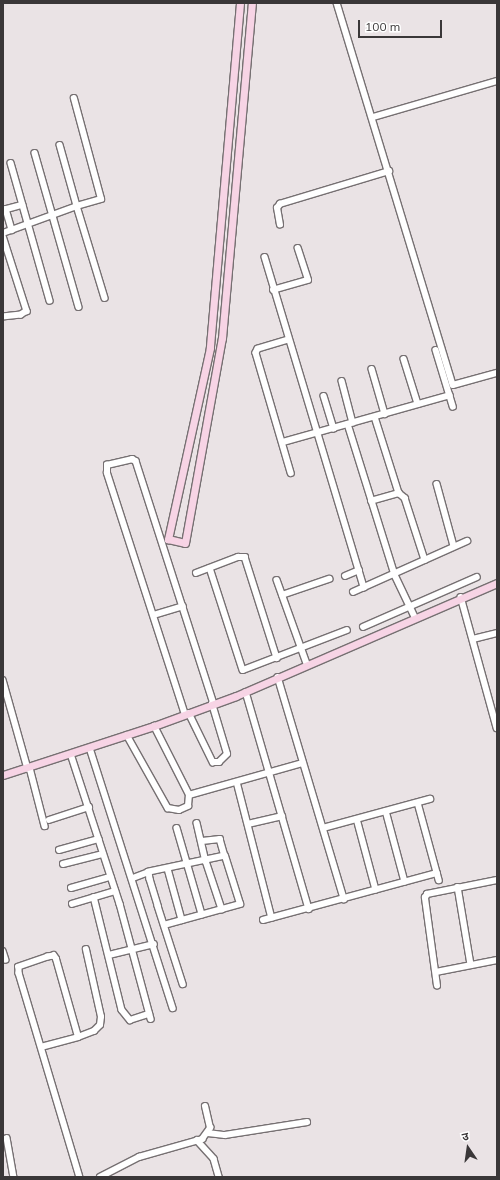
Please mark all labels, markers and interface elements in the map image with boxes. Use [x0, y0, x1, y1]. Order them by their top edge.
scale bar [360, 12, 444, 38]
text: 100 m [365, 19, 400, 34]
north arrow [448, 1128, 488, 1168]
text: उ [461, 1129, 470, 1144]

